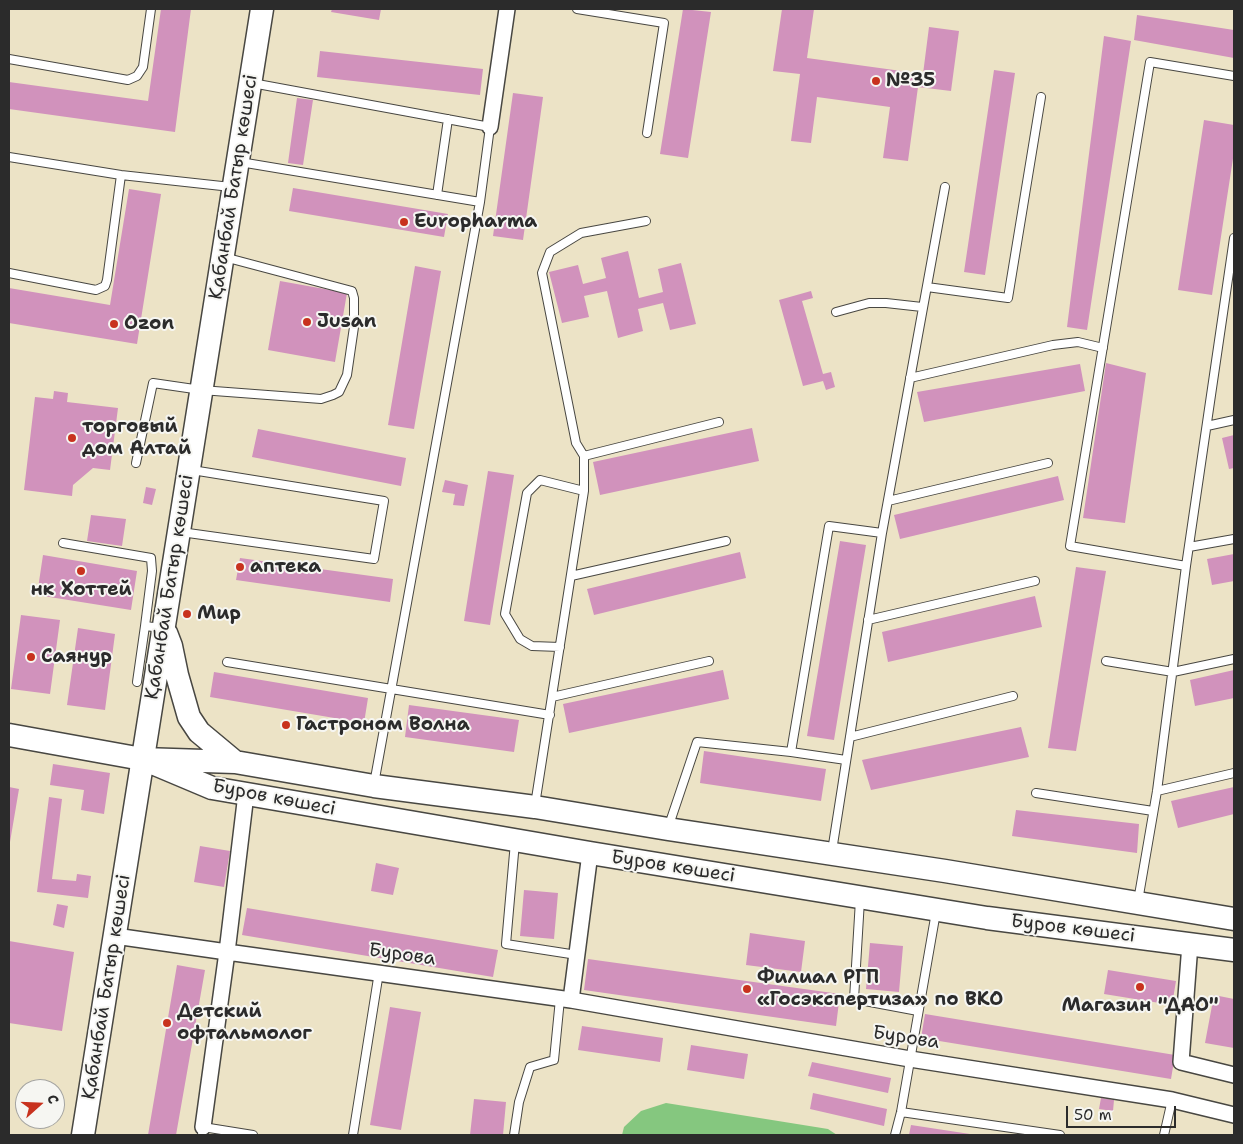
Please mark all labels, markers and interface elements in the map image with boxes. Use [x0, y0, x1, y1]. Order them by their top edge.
place label: №35 [886, 70, 935, 92]
street label: Қабанбай Батыр көшесі [205, 73, 263, 301]
marker: №35 [870, 75, 882, 87]
place label: Europharma [414, 211, 537, 233]
marker: Europharma [398, 216, 410, 228]
place label: Jusan [317, 311, 376, 333]
place label: Ozon [124, 313, 174, 335]
marker: Jusan [301, 316, 313, 328]
marker: Ozon [108, 318, 120, 330]
place label: торговый дом Алтай [82, 416, 191, 460]
marker: торговый дом Алтай [66, 432, 78, 444]
street label: Қабанбай Батыр көшесі [141, 473, 199, 701]
place label: аптека [250, 556, 321, 578]
marker: аптека [234, 561, 246, 573]
marker: нк Хоттей [75, 565, 87, 577]
place label: нк Хоттей [30, 579, 132, 601]
place label: Мир [197, 603, 241, 625]
marker: Мир [181, 608, 193, 620]
place label: Саянур [41, 646, 112, 668]
marker: Саянур [25, 651, 37, 663]
place label: Гастроном Волна [296, 714, 470, 736]
marker: Гастроном Волна [280, 719, 292, 731]
street label: Буров көшесі [210, 775, 338, 821]
street label: Буров көшесі [609, 846, 737, 888]
street label: Қабанбай Батыр көшесі [78, 873, 136, 1101]
street label: Буров көшесі [1010, 910, 1136, 948]
street label: Бурова [367, 939, 437, 971]
place label: Филиал РГП «Госэкспертиза» по ВКО [757, 967, 1003, 1011]
marker: Магазин "ДАО" [1134, 981, 1146, 993]
marker: Филиал РГП «Госэкспертиза» по ВКО [741, 983, 753, 995]
place label: Магазин "ДАО" [1061, 995, 1219, 1017]
place label: Детский офтальмолог [177, 1001, 312, 1045]
marker: Детский офтальмолог [161, 1017, 173, 1029]
street label: Бурова [871, 1021, 941, 1055]
north arrow [15, 1079, 65, 1129]
text: С [43, 1092, 63, 1106]
scale bar [1068, 1096, 1178, 1128]
text: 50 m [1074, 1105, 1112, 1125]

